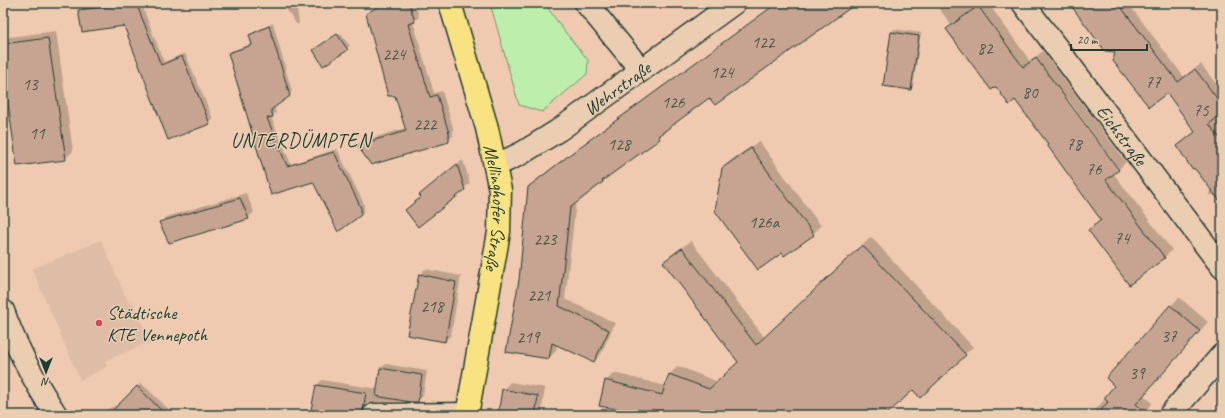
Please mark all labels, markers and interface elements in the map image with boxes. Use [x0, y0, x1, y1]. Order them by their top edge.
scale bar [1071, 26, 1147, 52]
house number: 122 [752, 32, 776, 53]
text: 20 m [1077, 32, 1099, 48]
house number: 82 [977, 38, 994, 59]
house number: 224 [383, 44, 408, 65]
street label: Wehrstraße [579, 56, 657, 121]
house number: 124 [711, 62, 736, 83]
house number: 77 [1145, 72, 1162, 93]
house number: 13 [22, 74, 39, 95]
house number: 80 [1022, 82, 1039, 103]
house number: 126 [662, 92, 686, 113]
street label: Eichstraße [1091, 100, 1153, 172]
house number: 75 [1193, 100, 1210, 121]
house number: 222 [414, 114, 438, 135]
house number: 11 [29, 123, 46, 144]
district label: UNTERDÜMPTEN [231, 128, 373, 153]
house number: 128 [608, 134, 633, 155]
house number: 78 [1066, 134, 1084, 155]
street label: Mellinghofer Straße [478, 142, 511, 274]
house number: 76 [1086, 159, 1103, 180]
house number: 126a [749, 212, 781, 233]
house number: 74 [1114, 228, 1132, 249]
house number: 223 [534, 229, 558, 250]
house number: 221 [528, 285, 552, 306]
house number: 218 [421, 296, 446, 317]
place label: Städtische KTE Vennepoth [107, 301, 209, 347]
marker: Städtische KTE Vennepoth [94, 318, 104, 328]
house number: 37 [1161, 326, 1178, 347]
house number: 219 [517, 327, 541, 348]
north arrow [26, 352, 66, 392]
house number: 39 [1129, 363, 1146, 384]
text: N [40, 375, 49, 389]

